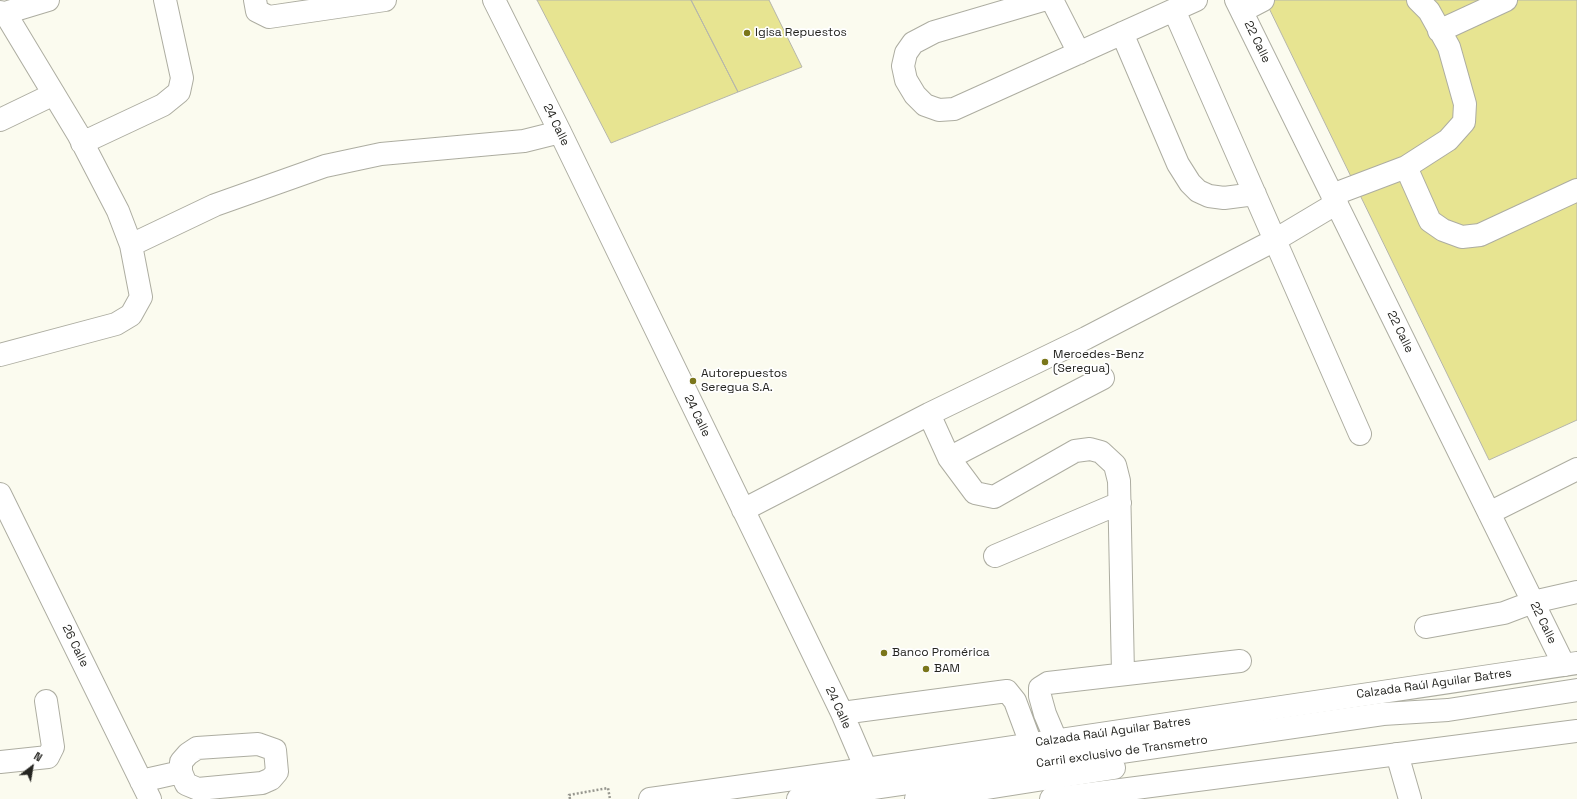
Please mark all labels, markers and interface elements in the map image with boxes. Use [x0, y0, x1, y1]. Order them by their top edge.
street label: 22 Calle [1241, 19, 1273, 65]
place label: Igisa Repuestos [755, 26, 847, 40]
marker: Igisa Repuestos [742, 28, 752, 38]
street label: 24 Calle [540, 102, 572, 148]
street label: 22 Calle [1384, 309, 1416, 355]
place label: Mercedes-Benz (Seregua) [1053, 348, 1144, 376]
marker: Mercedes-Benz (Seregua) [1040, 357, 1050, 367]
place label: Autorepuestos Seregua S.A. [701, 367, 787, 395]
marker: Autorepuestos Seregua S.A. [688, 376, 698, 386]
street label: 24 Calle [681, 393, 713, 439]
street label: 22 Calle [1527, 600, 1559, 646]
street label: 26 Calle [59, 623, 91, 669]
place label: Banco Promérica [892, 646, 990, 660]
marker: Banco Promérica [879, 648, 889, 658]
place label: BAM [934, 662, 960, 676]
marker: BAM [921, 664, 931, 674]
street label: Calzada Raúl Aguilar Batres [1355, 666, 1513, 702]
street label: 24 Calle [822, 685, 854, 731]
street label: Calzada Raúl Aguilar Batres [1034, 714, 1192, 750]
street label: Carril exclusivo de Transmetro [1035, 733, 1209, 771]
north arrow [12, 747, 52, 787]
text: N [31, 749, 45, 765]

